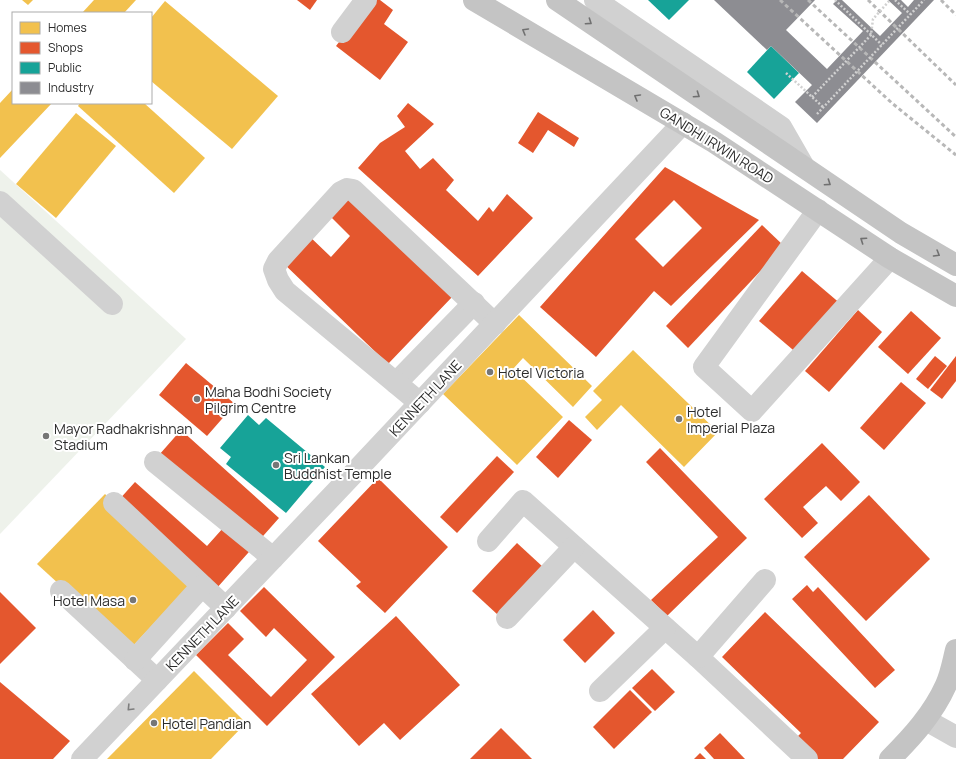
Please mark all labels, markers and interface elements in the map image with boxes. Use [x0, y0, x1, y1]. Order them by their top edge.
legend [12, 12, 152, 104]
one-way arrow [585, 17, 592, 24]
text: Homes [48, 19, 87, 36]
one-way arrow [522, 28, 529, 35]
text: Shops [48, 39, 83, 56]
text: Public [48, 59, 82, 76]
text: Industry [48, 79, 94, 96]
one-way arrow [693, 90, 700, 98]
one-way arrow [634, 94, 641, 101]
street label: GANDHI IRWIN ROAD [656, 102, 778, 188]
one-way arrow [824, 178, 831, 186]
one-way arrow [860, 237, 867, 245]
one-way arrow [933, 250, 940, 257]
street label: KENNETH LANE [385, 356, 465, 440]
place label: Hotel Victoria [498, 363, 584, 382]
marker: Hotel Victoria [485, 367, 495, 377]
place label: Maha Bodhi Society Pilgrim Centre [205, 382, 332, 417]
marker: Maha Bodhi Society Pilgrim Centre [192, 394, 202, 404]
place label: Hotel Imperial Plaza [687, 402, 775, 437]
marker: Hotel Imperial Plaza [674, 414, 684, 424]
place label: Mayor Radhakrishnan Stadium [54, 419, 193, 454]
marker: Mayor Radhakrishnan Stadium [41, 431, 51, 441]
place label: Sri Lankan Buddhist Temple [284, 448, 392, 483]
marker: Sri Lankan Buddhist Temple [271, 460, 281, 470]
place label: Hotel Masa [53, 591, 125, 610]
street label: KENNETH LANE [161, 591, 243, 675]
marker: Hotel Masa [128, 595, 138, 605]
one-way arrow [128, 704, 135, 711]
place label: Hotel Pandian [162, 714, 251, 733]
marker: Hotel Pandian [149, 718, 159, 728]

